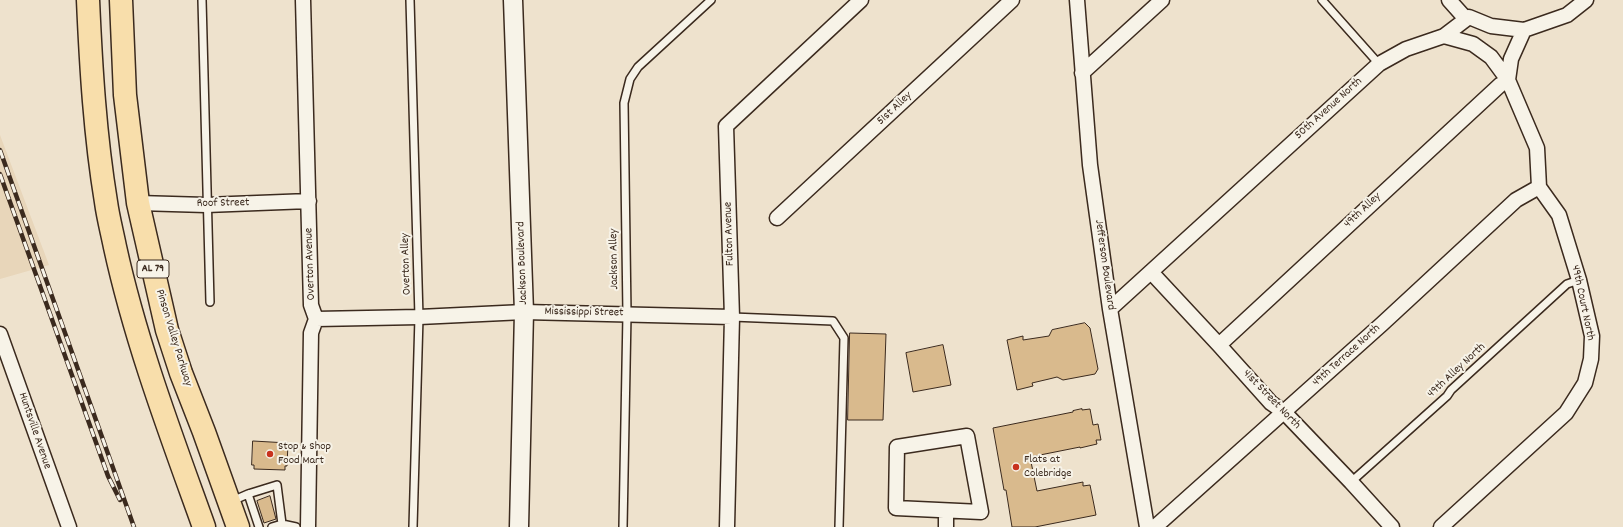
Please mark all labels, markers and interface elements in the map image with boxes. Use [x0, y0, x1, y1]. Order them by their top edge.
street label: 50th Avenue North [1292, 75, 1366, 143]
street label: 51st Alley [874, 89, 916, 129]
street label: 49th Alley [1341, 190, 1385, 232]
street label: Roof Street [197, 196, 249, 212]
street label: Fulton Avenue [722, 202, 738, 266]
street label: Jefferson Boulevard [1091, 219, 1117, 311]
street label: Jackson Boulevard [514, 221, 532, 305]
street label: Overton Avenue [303, 228, 319, 300]
street label: Jackson Alley [607, 228, 623, 290]
street label: Overton Alley [399, 233, 415, 295]
road number: AL 79 [137, 260, 169, 278]
street label: 49th Court North [1567, 264, 1597, 342]
street label: Pinson Valley Parkway [151, 288, 195, 388]
street label: Mississippi Street [544, 305, 624, 321]
street label: 49th Terrace North [1310, 322, 1384, 390]
street label: 49th Alley North [1425, 341, 1489, 401]
street label: 41st Street North [1239, 367, 1303, 433]
street label: Huntsville Avenue [14, 391, 54, 471]
place label: Stop & Shop Food Mart [278, 440, 331, 468]
marker: Stop & Shop Food Mart [265, 449, 275, 459]
place label: Flats at Colebridge [1024, 453, 1071, 481]
marker: Flats at Colebridge [1011, 462, 1021, 472]

